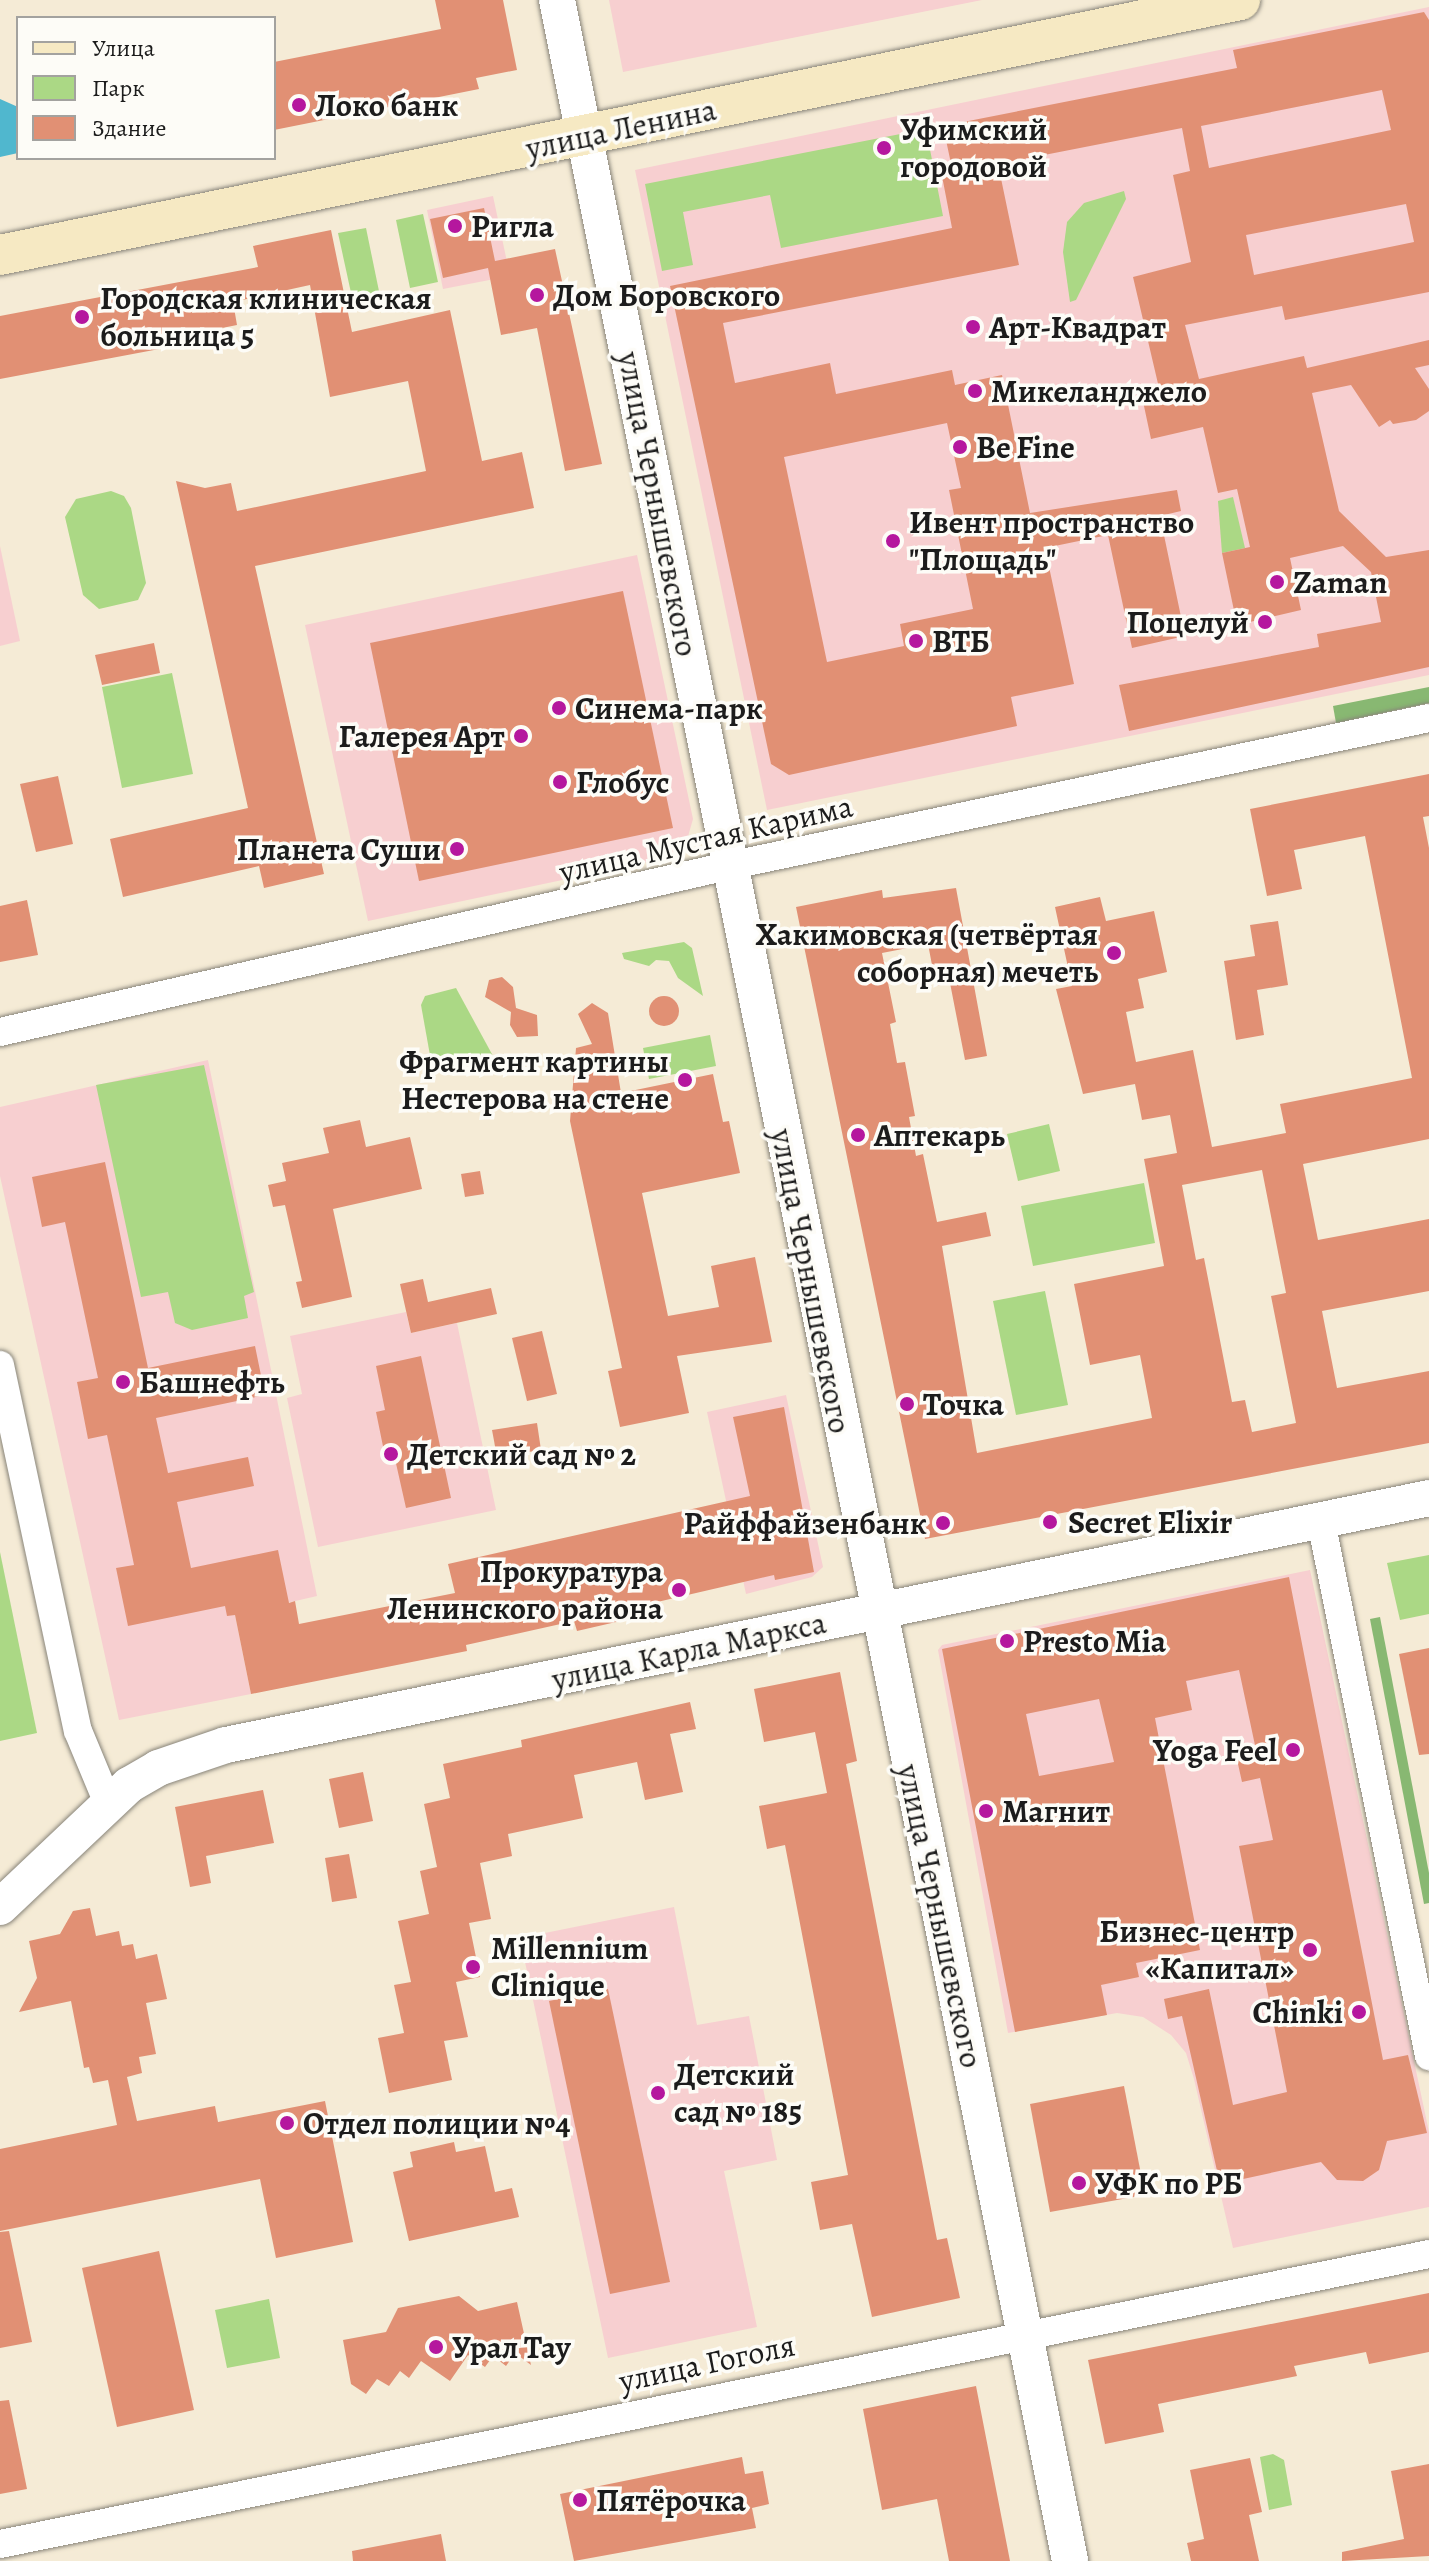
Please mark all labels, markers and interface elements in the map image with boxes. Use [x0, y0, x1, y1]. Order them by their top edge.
legend [16, 16, 276, 160]
text: Улица [92, 32, 155, 64]
text: Парк [92, 72, 145, 104]
place label: Локо банк [315, 86, 458, 124]
street label: улица Ленина [522, 90, 720, 168]
marker: Локо банк [290, 96, 308, 114]
place label: Уфимский городовой [900, 111, 1047, 186]
text: Здание [92, 112, 167, 144]
marker: Уфимский городовой [875, 139, 893, 157]
place label: Ригла [471, 207, 554, 245]
marker: Ригла [446, 217, 464, 235]
place label: Дом Боровского [553, 276, 780, 314]
place label: Городская клиническая больница 5 [100, 280, 432, 355]
marker: Дом Боровского [528, 286, 546, 304]
marker: Городская клиническая больница 5 [71, 306, 93, 328]
place label: Арт-Квадрат [989, 308, 1166, 346]
marker: Арт-Квадрат [964, 318, 982, 336]
street label: улица Чернышевского [610, 348, 706, 660]
place label: Микеланджело [991, 372, 1207, 410]
marker: Микеланджело [966, 382, 984, 400]
place label: Be Fine [976, 428, 1075, 466]
marker: Be Fine [951, 438, 969, 456]
place label: Ивент пространство "Площадь" [909, 504, 1194, 579]
marker: Ивент пространство "Площадь" [884, 532, 902, 550]
place label: Zaman [1293, 563, 1387, 601]
marker: Zaman [1268, 573, 1286, 591]
place label: Поцелуй [1127, 603, 1249, 641]
marker: Поцелуй [1256, 613, 1274, 631]
place label: ВТБ [932, 622, 990, 660]
marker: ВТБ [907, 632, 925, 650]
place label: Синема-парк [575, 689, 763, 727]
marker: Синема-парк [550, 699, 568, 717]
place label: Галерея Арт [339, 717, 505, 755]
marker: Галерея Арт [512, 727, 530, 745]
place label: Глобус [576, 763, 670, 801]
marker: Глобус [551, 773, 569, 791]
street label: улица Мустая Карима [556, 787, 856, 891]
place label: Планета Суши [237, 830, 441, 868]
marker: Планета Суши [448, 840, 466, 858]
place label: Хакимовская (четвёртая соборная) мечеть [756, 916, 1098, 991]
marker: Хакимовская (четвёртая соборная) мечеть [1105, 944, 1123, 962]
place label: Фрагмент картины Нестерова на стене [399, 1043, 669, 1118]
marker: Фрагмент картины Нестерова на стене [676, 1071, 694, 1089]
place label: Аптекарь [874, 1116, 1005, 1154]
street label: улица Чернышевского [763, 1125, 859, 1437]
marker: Аптекарь [849, 1126, 867, 1144]
place label: Башнефть [139, 1363, 285, 1401]
marker: Башнефть [114, 1373, 132, 1391]
place label: Точка [923, 1385, 1004, 1423]
marker: Точка [898, 1395, 916, 1413]
place label: Детский сад № 2 [407, 1435, 636, 1473]
marker: Детский сад № 2 [382, 1445, 400, 1463]
place label: Secret Elixir [1068, 1503, 1232, 1541]
place label: Райффайзенбанк [684, 1504, 927, 1542]
marker: Secret Elixir [1039, 1511, 1061, 1533]
marker: Райффайзенбанк [934, 1514, 952, 1532]
place label: Прокуратура Ленинского района [387, 1553, 663, 1628]
marker: Прокуратура Ленинского района [670, 1581, 688, 1599]
street label: улица Карла Маркса [548, 1603, 830, 1699]
place label: Presto Mia [1023, 1622, 1166, 1660]
marker: Presto Mia [998, 1632, 1016, 1650]
place label: Yoga Feel [1153, 1731, 1277, 1769]
marker: Yoga Feel [1284, 1741, 1302, 1759]
street label: улица Чернышевского [889, 1761, 991, 2071]
place label: Магнит [1002, 1792, 1110, 1830]
marker: Магнит [977, 1802, 995, 1820]
place label: Бизнес-центр «Капитал» [1099, 1913, 1294, 1988]
place label: Millennium Clinique [491, 1930, 648, 2005]
marker: Бизнес-центр «Капитал» [1301, 1941, 1319, 1959]
marker: Millennium Clinique [462, 1956, 484, 1978]
place label: Chinki [1253, 1993, 1343, 2031]
marker: Chinki [1350, 2003, 1368, 2021]
place label: Детский сад № 185 [674, 2056, 802, 2131]
marker: Детский сад № 185 [649, 2084, 667, 2102]
place label: Отдел полиции №4 [303, 2104, 571, 2142]
marker: Отдел полиции №4 [278, 2114, 296, 2132]
place label: УФК по РБ [1095, 2164, 1243, 2202]
marker: УФК по РБ [1070, 2174, 1088, 2192]
street label: улица Гоголя [616, 2326, 798, 2400]
place label: Урал Тау [452, 2328, 571, 2366]
marker: Урал Тау [427, 2338, 445, 2356]
place label: Пятёрочка [596, 2481, 746, 2519]
marker: Пятёрочка [571, 2491, 589, 2509]

